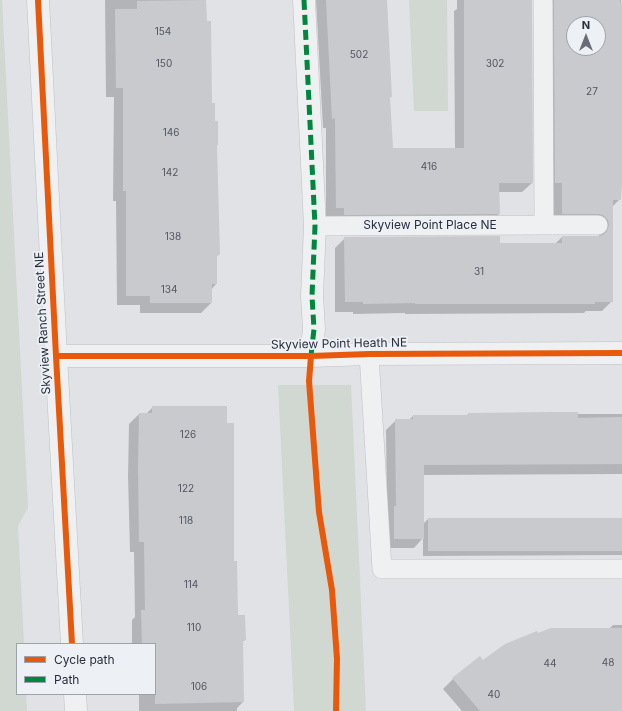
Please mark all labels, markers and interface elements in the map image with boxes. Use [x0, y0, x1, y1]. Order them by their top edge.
north arrow [566, 16, 606, 56]
text: N [582, 18, 590, 32]
house number: 154 [155, 26, 171, 38]
house number: 502 [350, 49, 368, 61]
house number: 150 [156, 58, 172, 70]
house number: 302 [486, 58, 504, 70]
house number: 27 [586, 86, 598, 98]
house number: 146 [163, 127, 179, 139]
house number: 416 [421, 161, 437, 173]
house number: 142 [162, 167, 178, 179]
street label: Skyview Point Place NE [363, 218, 497, 232]
house number: 138 [165, 231, 181, 243]
street label: Skyview Ranch Street NE [32, 251, 54, 395]
house number: 31 [474, 266, 484, 278]
house number: 134 [161, 284, 177, 296]
street label: Skyview Point Heath NE [271, 336, 407, 352]
house number: 126 [180, 429, 196, 441]
house number: 122 [178, 483, 194, 495]
house number: 118 [179, 515, 193, 527]
house number: 114 [184, 579, 198, 591]
house number: 110 [187, 622, 201, 634]
legend [16, 643, 156, 695]
text: Cycle path [54, 652, 115, 667]
house number: 48 [602, 657, 614, 669]
house number: 44 [544, 658, 556, 670]
text: Path [54, 672, 79, 687]
house number: 106 [191, 681, 207, 693]
house number: 40 [488, 689, 500, 701]

